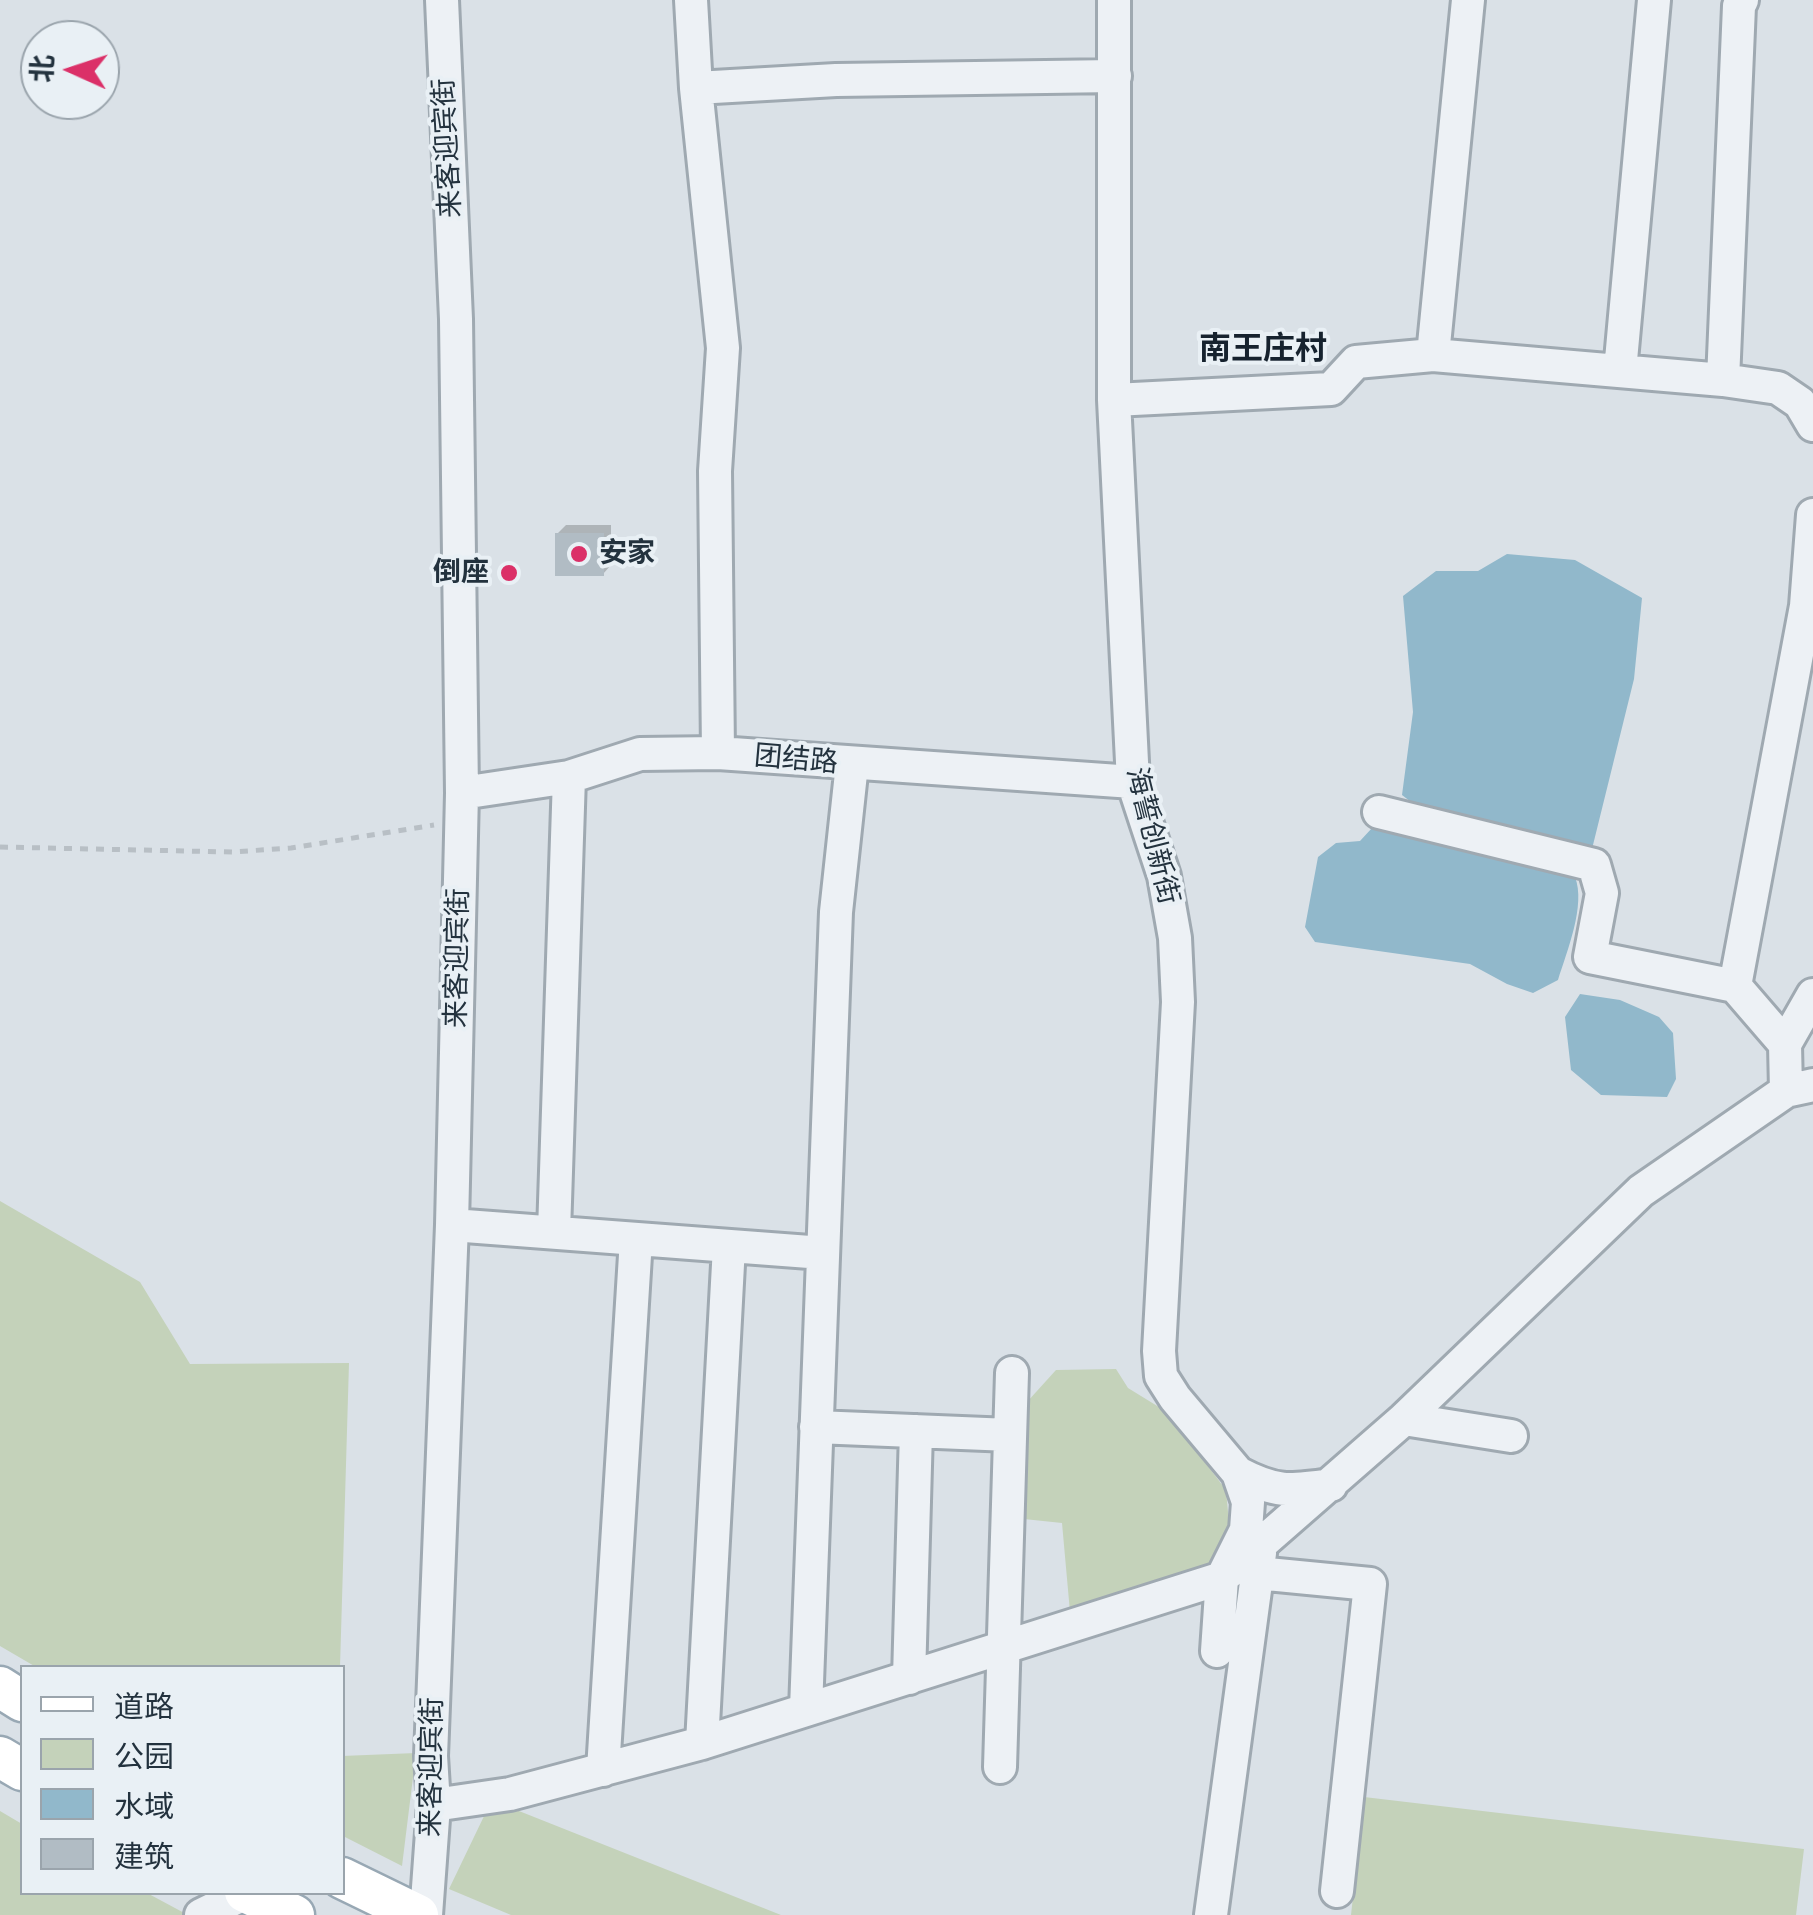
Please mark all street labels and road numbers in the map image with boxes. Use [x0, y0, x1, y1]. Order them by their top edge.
street label: 来客迎宾街 [428, 77, 468, 219]
street label: 团结路 [753, 740, 839, 780]
street label: 海誓创新街 [1119, 764, 1185, 908]
street label: 来客迎宾街 [440, 888, 476, 1028]
street label: 来客迎宾街 [414, 1697, 450, 1837]

